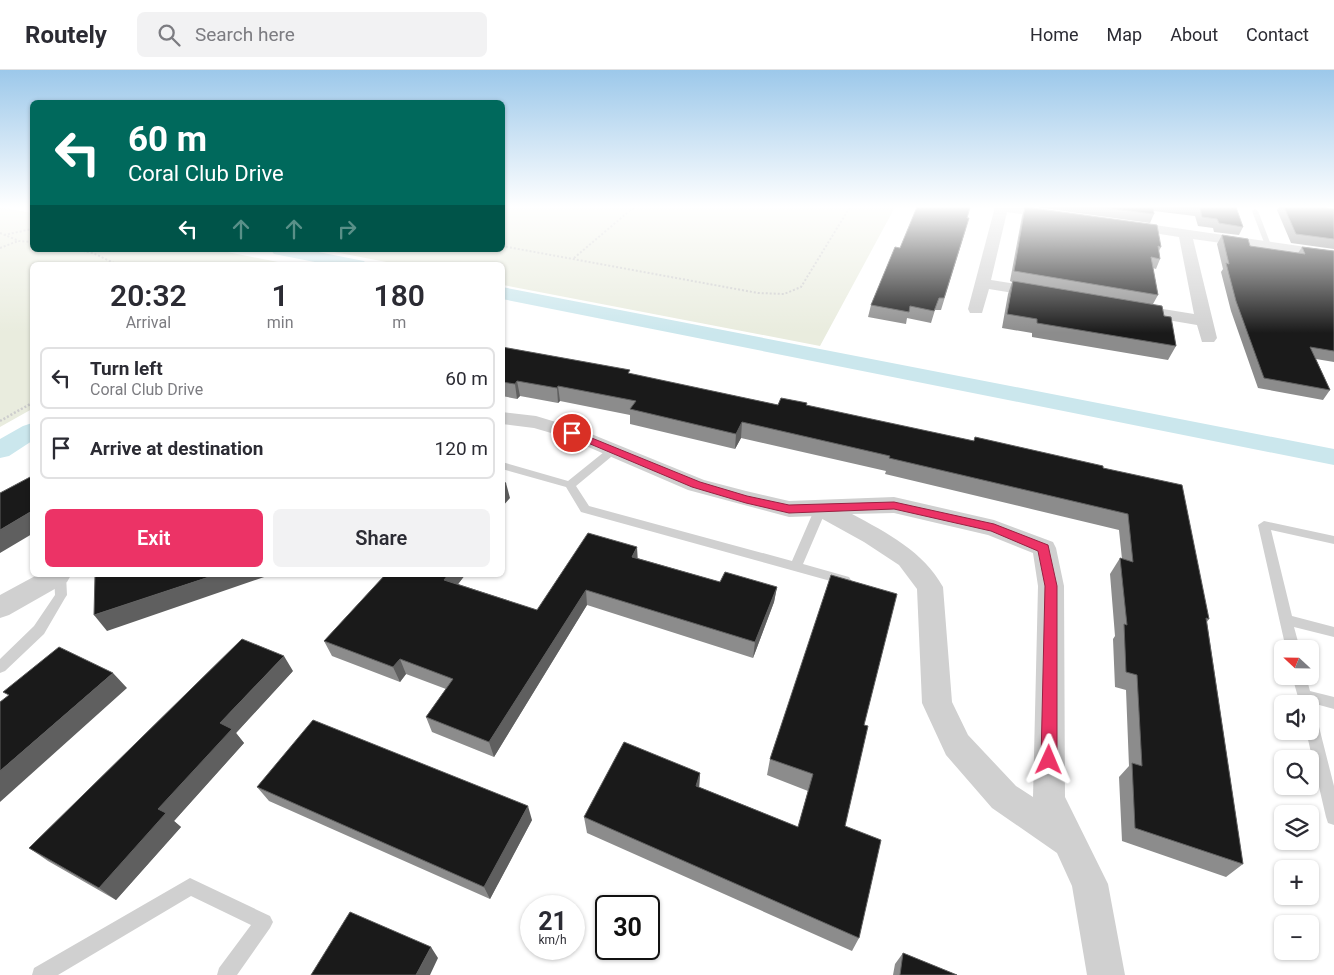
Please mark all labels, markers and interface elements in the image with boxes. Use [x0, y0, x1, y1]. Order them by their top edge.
search box [137, 12, 487, 57]
text: Routely [25, 21, 107, 49]
icon: search [155, 21, 183, 49]
text: Search here [195, 23, 295, 46]
text: Home [1030, 24, 1079, 45]
text: Map [1107, 24, 1142, 45]
text: About [1170, 24, 1218, 45]
text: Contact [1246, 24, 1309, 45]
text: 60 m [128, 119, 207, 160]
icon: left [45, 120, 110, 185]
text: Coral Club Drive [128, 161, 284, 186]
icon: left [174, 215, 202, 243]
icon: ahead [227, 215, 255, 243]
icon: ahead [280, 215, 308, 243]
icon: right [333, 215, 361, 243]
text: 20:32 [110, 278, 187, 313]
text: 1 [272, 278, 289, 313]
text: 180 [374, 278, 425, 313]
text: Arrival [126, 313, 171, 332]
text: min [267, 313, 294, 332]
text: m [392, 313, 406, 332]
text: Turn left [90, 357, 163, 380]
icon: left [47, 364, 75, 392]
text: 60 m [445, 367, 488, 390]
text: Coral Club Drive [90, 380, 203, 399]
pin [551, 412, 593, 454]
icon: arrive [558, 419, 586, 447]
icon: arrive [47, 434, 75, 462]
text: Arrive at destination [90, 437, 263, 460]
text: 120 m [435, 437, 488, 460]
button: Exit [45, 509, 263, 567]
button: Share [273, 509, 490, 567]
north arrow [1274, 640, 1319, 685]
map controls [1274, 640, 1319, 960]
button: sound [1274, 695, 1319, 740]
position arrow [1022, 733, 1074, 785]
button: search [1274, 750, 1319, 795]
button: layers [1274, 805, 1319, 850]
button: + [1274, 860, 1319, 905]
speed limit sign: 30 [595, 895, 660, 960]
text: 21 [538, 907, 567, 936]
button: − [1274, 915, 1319, 960]
text: km/h [538, 933, 567, 947]

